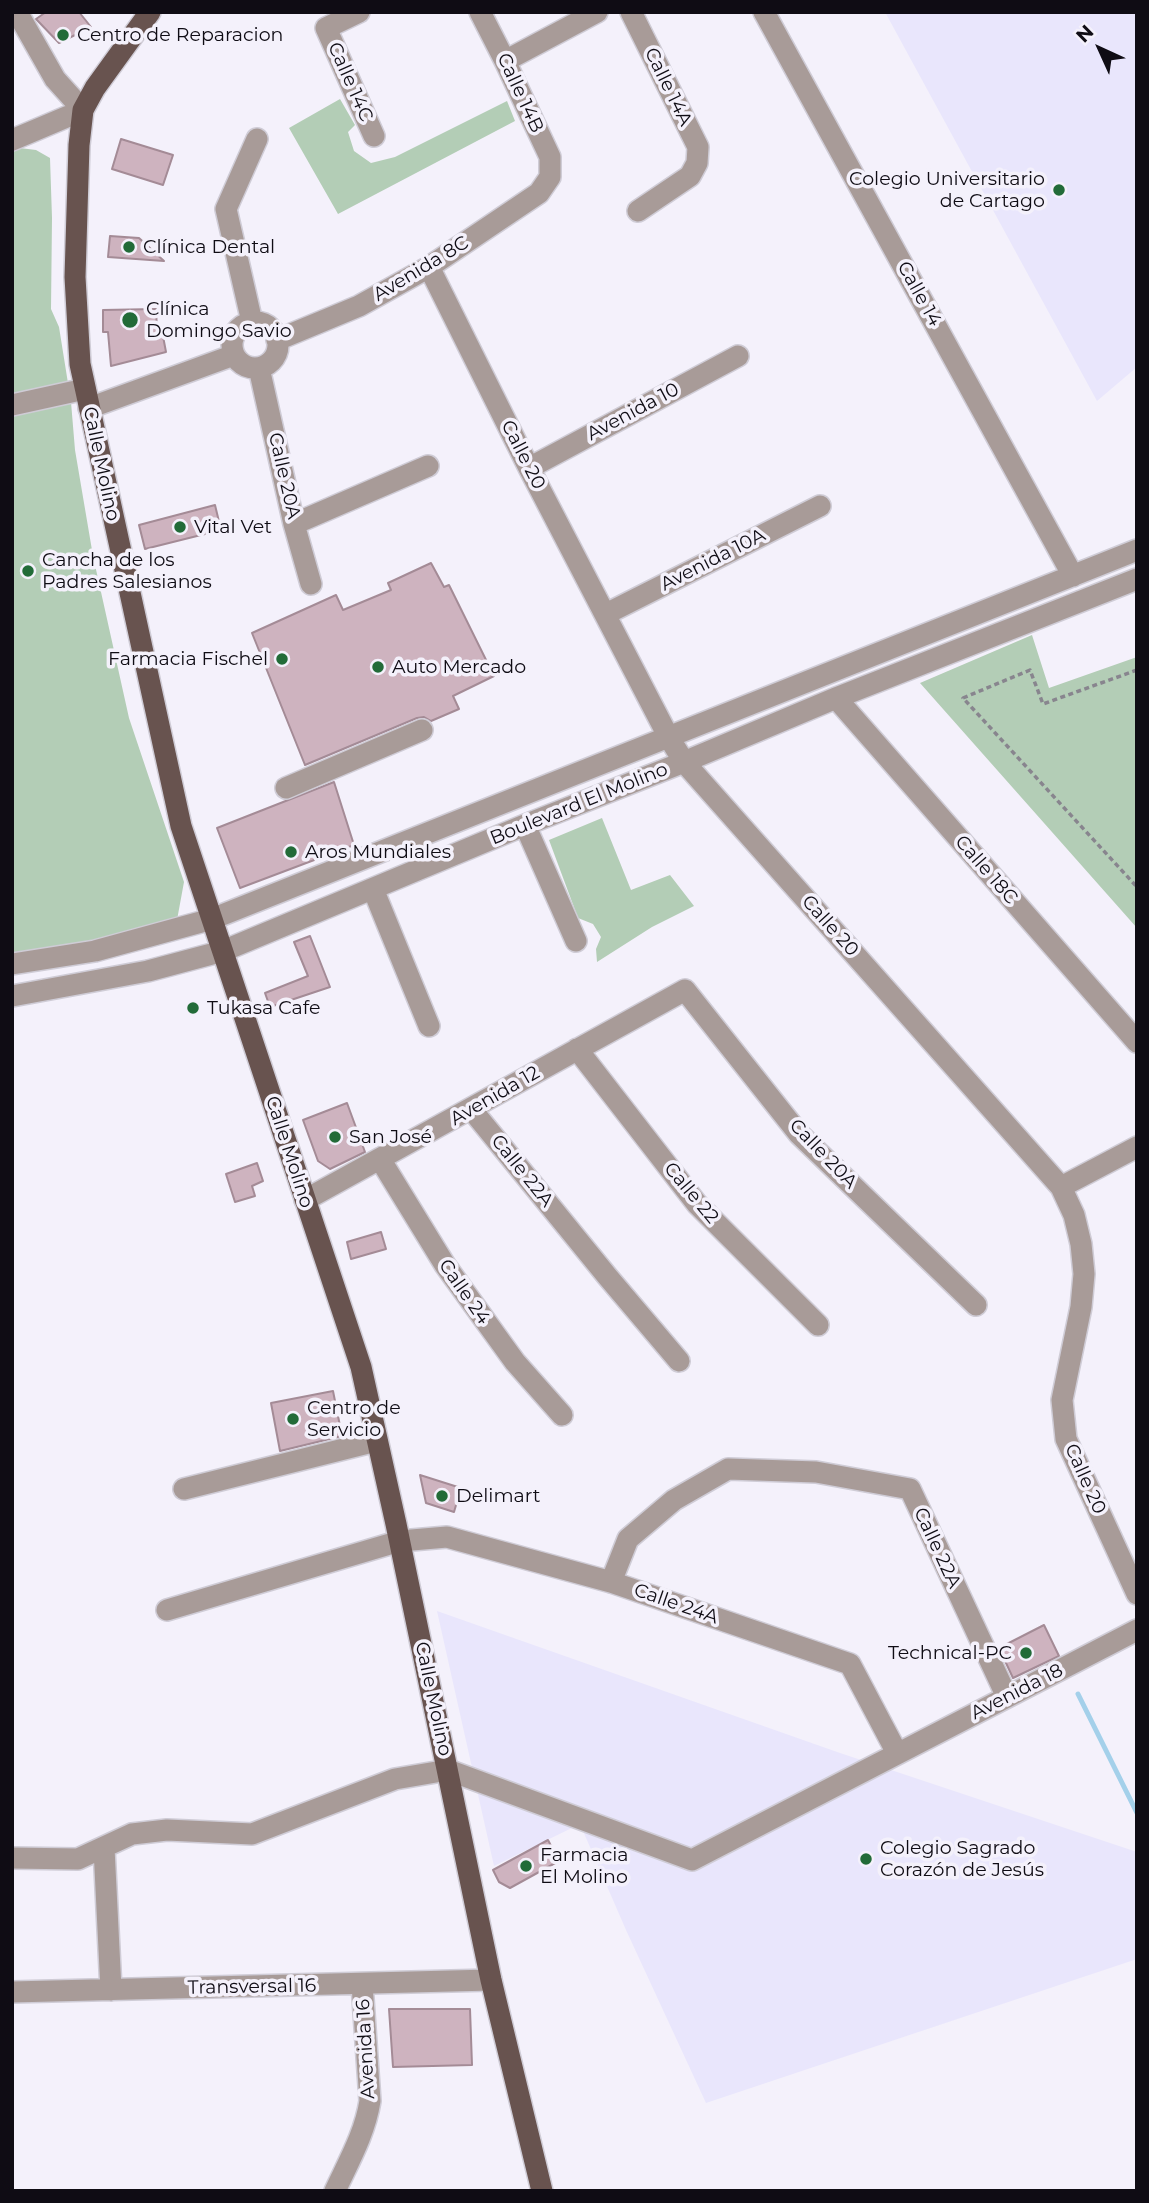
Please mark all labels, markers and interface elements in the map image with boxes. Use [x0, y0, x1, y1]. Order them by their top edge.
north arrow [1065, 14, 1135, 84]
text: N [1071, 20, 1098, 47]
place label: Centro de Reparacion [77, 24, 283, 46]
marker: Centro de Reparacion [55, 27, 71, 43]
street label: Calle 14C [322, 39, 378, 125]
street label: Calle 14A [639, 44, 697, 130]
street label: Calle 14B [492, 50, 548, 136]
place label: Colegio Universitario de Cartago [849, 168, 1045, 212]
marker: Colegio Universitario de Cartago [1051, 182, 1067, 198]
street label: Avenida 8C [369, 232, 473, 306]
place label: Clínica Dental [143, 236, 275, 258]
marker: Clínica Dental [121, 239, 137, 255]
street label: Calle 14 [892, 258, 946, 330]
place label: Clínica Domingo Savio [146, 298, 292, 342]
marker: Clínica Domingo Savio [120, 310, 140, 330]
street label: Avenida 10 [583, 378, 683, 446]
street label: Calle Molino [78, 405, 124, 523]
street label: Calle 20 [496, 417, 550, 493]
street label: Calle 20A [263, 431, 305, 521]
place label: Vital Vet [194, 516, 272, 538]
marker: Vital Vet [172, 519, 188, 535]
street label: Avenida 10A [657, 524, 769, 596]
place label: Cancha de los Padres Salesianos [42, 549, 212, 593]
marker: Cancha de los Padres Salesianos [20, 563, 36, 579]
place label: Farmacia Fischel [108, 648, 268, 670]
marker: Farmacia Fischel [274, 651, 290, 667]
place label: Auto Mercado [392, 656, 526, 678]
marker: Auto Mercado [370, 659, 386, 675]
street label: Boulevard El Molino [487, 758, 671, 850]
street label: Calle 18C [950, 831, 1022, 909]
place label: Aros Mundiales [305, 841, 451, 863]
marker: Aros Mundiales [283, 844, 299, 860]
street label: Calle 20 [797, 891, 863, 961]
place label: Tukasa Cafe [207, 997, 321, 1019]
marker: Tukasa Cafe [185, 1000, 201, 1016]
street label: Avenida 12 [446, 1061, 544, 1131]
street label: Calle Molino [260, 1093, 318, 1211]
street label: Calle 20A [784, 1114, 862, 1194]
place label: San José [349, 1126, 432, 1148]
marker: San José [327, 1129, 343, 1145]
street label: Calle 22A [486, 1130, 558, 1212]
street label: Calle 22 [659, 1158, 723, 1228]
street label: Calle 24 [433, 1255, 495, 1329]
place label: Centro de Servicio [307, 1397, 401, 1441]
marker: Centro de Servicio [285, 1411, 301, 1427]
street label: Calle 20 [1059, 1440, 1111, 1518]
place label: Delimart [456, 1485, 540, 1507]
marker: Delimart [434, 1488, 450, 1504]
street label: Calle 22A [908, 1504, 966, 1592]
street label: Calle 24A [631, 1579, 721, 1629]
street label: Calle Molino [410, 1640, 456, 1758]
place label: Technical-PC [888, 1642, 1012, 1664]
marker: Technical-PC [1018, 1645, 1034, 1661]
street label: Avenida 18 [967, 1659, 1067, 1725]
place label: Colegio Sagrado Corazón de Jesús [880, 1837, 1044, 1881]
place label: Farmacia El Molino [540, 1844, 629, 1888]
marker: Colegio Sagrado Corazón de Jesús [858, 1851, 874, 1867]
marker: Farmacia El Molino [518, 1858, 534, 1874]
street label: Transversal 16 [187, 1974, 317, 2000]
street label: Avenida 16 [352, 1998, 380, 2100]

